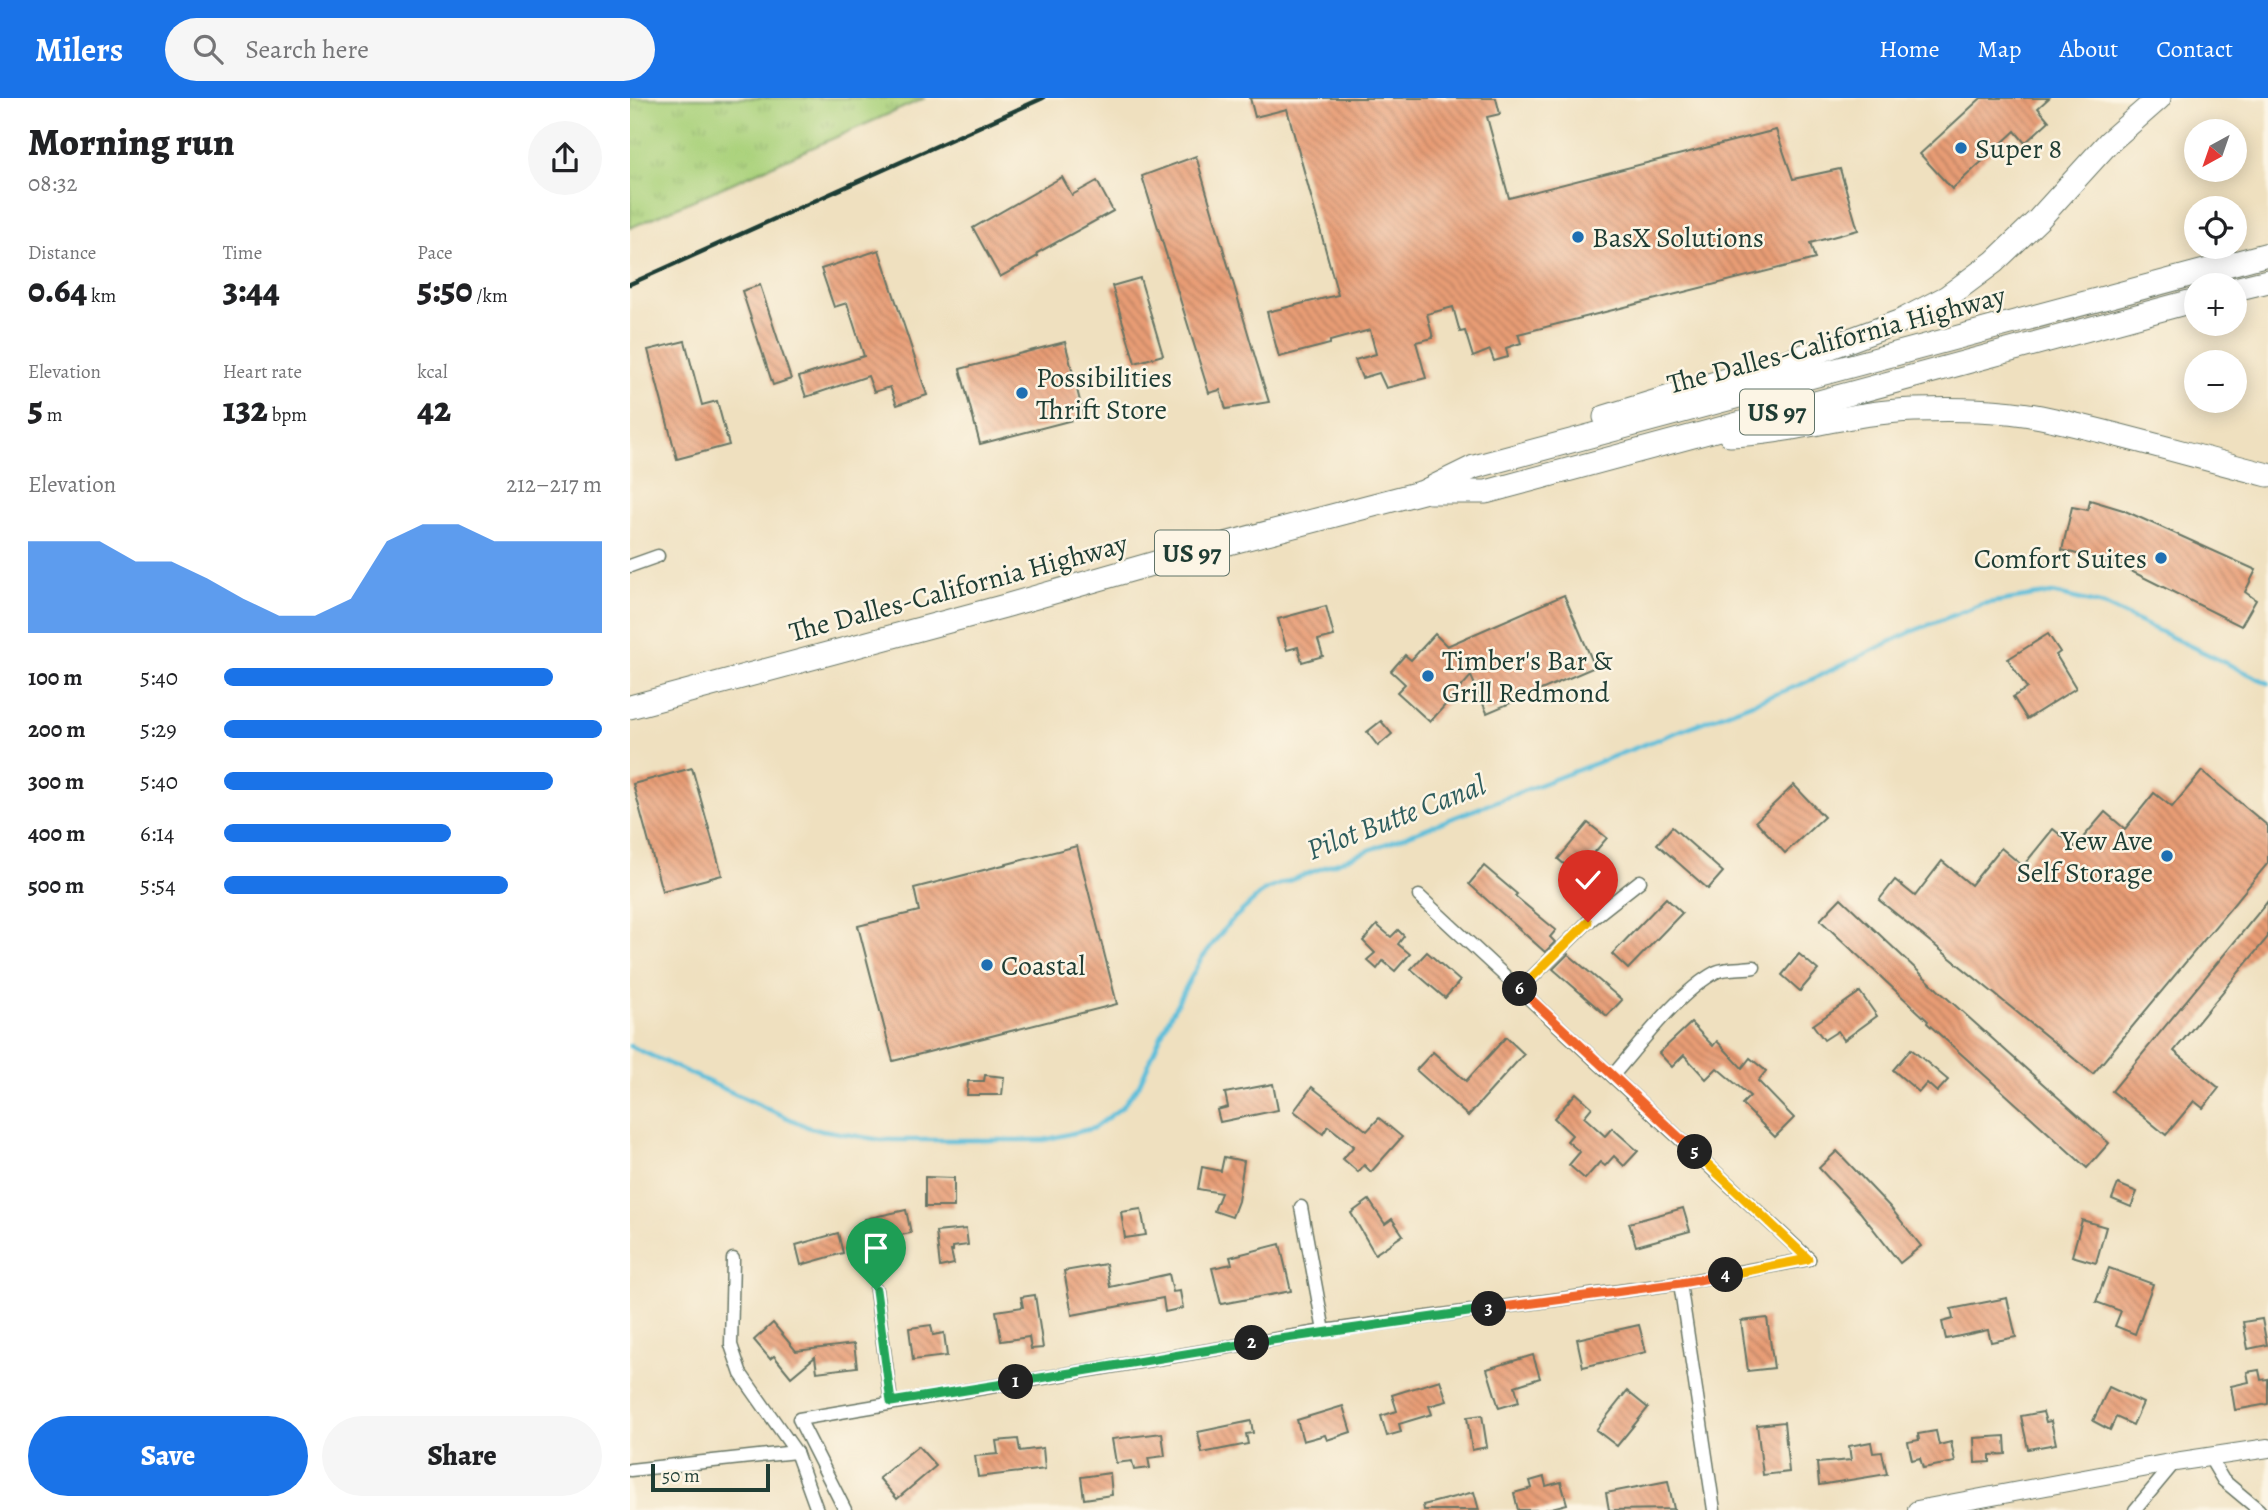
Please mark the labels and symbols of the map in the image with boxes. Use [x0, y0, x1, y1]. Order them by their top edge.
north arrow [2184, 119, 2247, 182]
place label: Super 8 [1975, 130, 2062, 168]
marker: Super 8 [1953, 140, 1969, 156]
place label: BasX Solutions [1592, 219, 1764, 257]
marker: BasX Solutions [1570, 229, 1586, 245]
street label: The Dalles-California Highway [1663, 276, 2010, 403]
place label: Possibilities Thrift Store [1036, 359, 1172, 429]
marker: Possibilities Thrift Store [1014, 385, 1030, 401]
road number: US 97 [1740, 390, 1814, 434]
street label: The Dalles-California Highway [785, 524, 1132, 651]
road number: US 97 [1155, 530, 1229, 575]
place label: Comfort Suites [1974, 540, 2147, 578]
marker: Comfort Suites [2153, 550, 2169, 566]
place label: Timber's Bar & Grill Redmond [1442, 642, 1613, 712]
marker: Timber's Bar & Grill Redmond [1420, 668, 1436, 684]
water label: Pilot Butte Canal [1301, 764, 1492, 869]
place label: Yew Ave Self Storage [2016, 822, 2153, 892]
marker: Yew Ave Self Storage [2159, 848, 2175, 864]
pin [1558, 850, 1618, 922]
place label: Coastal [1001, 947, 1086, 985]
marker: Coastal [979, 957, 995, 973]
pin: 6 [1502, 972, 1538, 1006]
pin: 5 [1678, 1134, 1712, 1170]
pin [846, 1218, 906, 1290]
pin: 4 [1708, 1258, 1744, 1292]
pin: 3 [1472, 1292, 1506, 1326]
pin: 2 [1234, 1326, 1270, 1360]
pin: 1 [998, 1364, 1034, 1400]
scale bar [651, 1461, 770, 1493]

